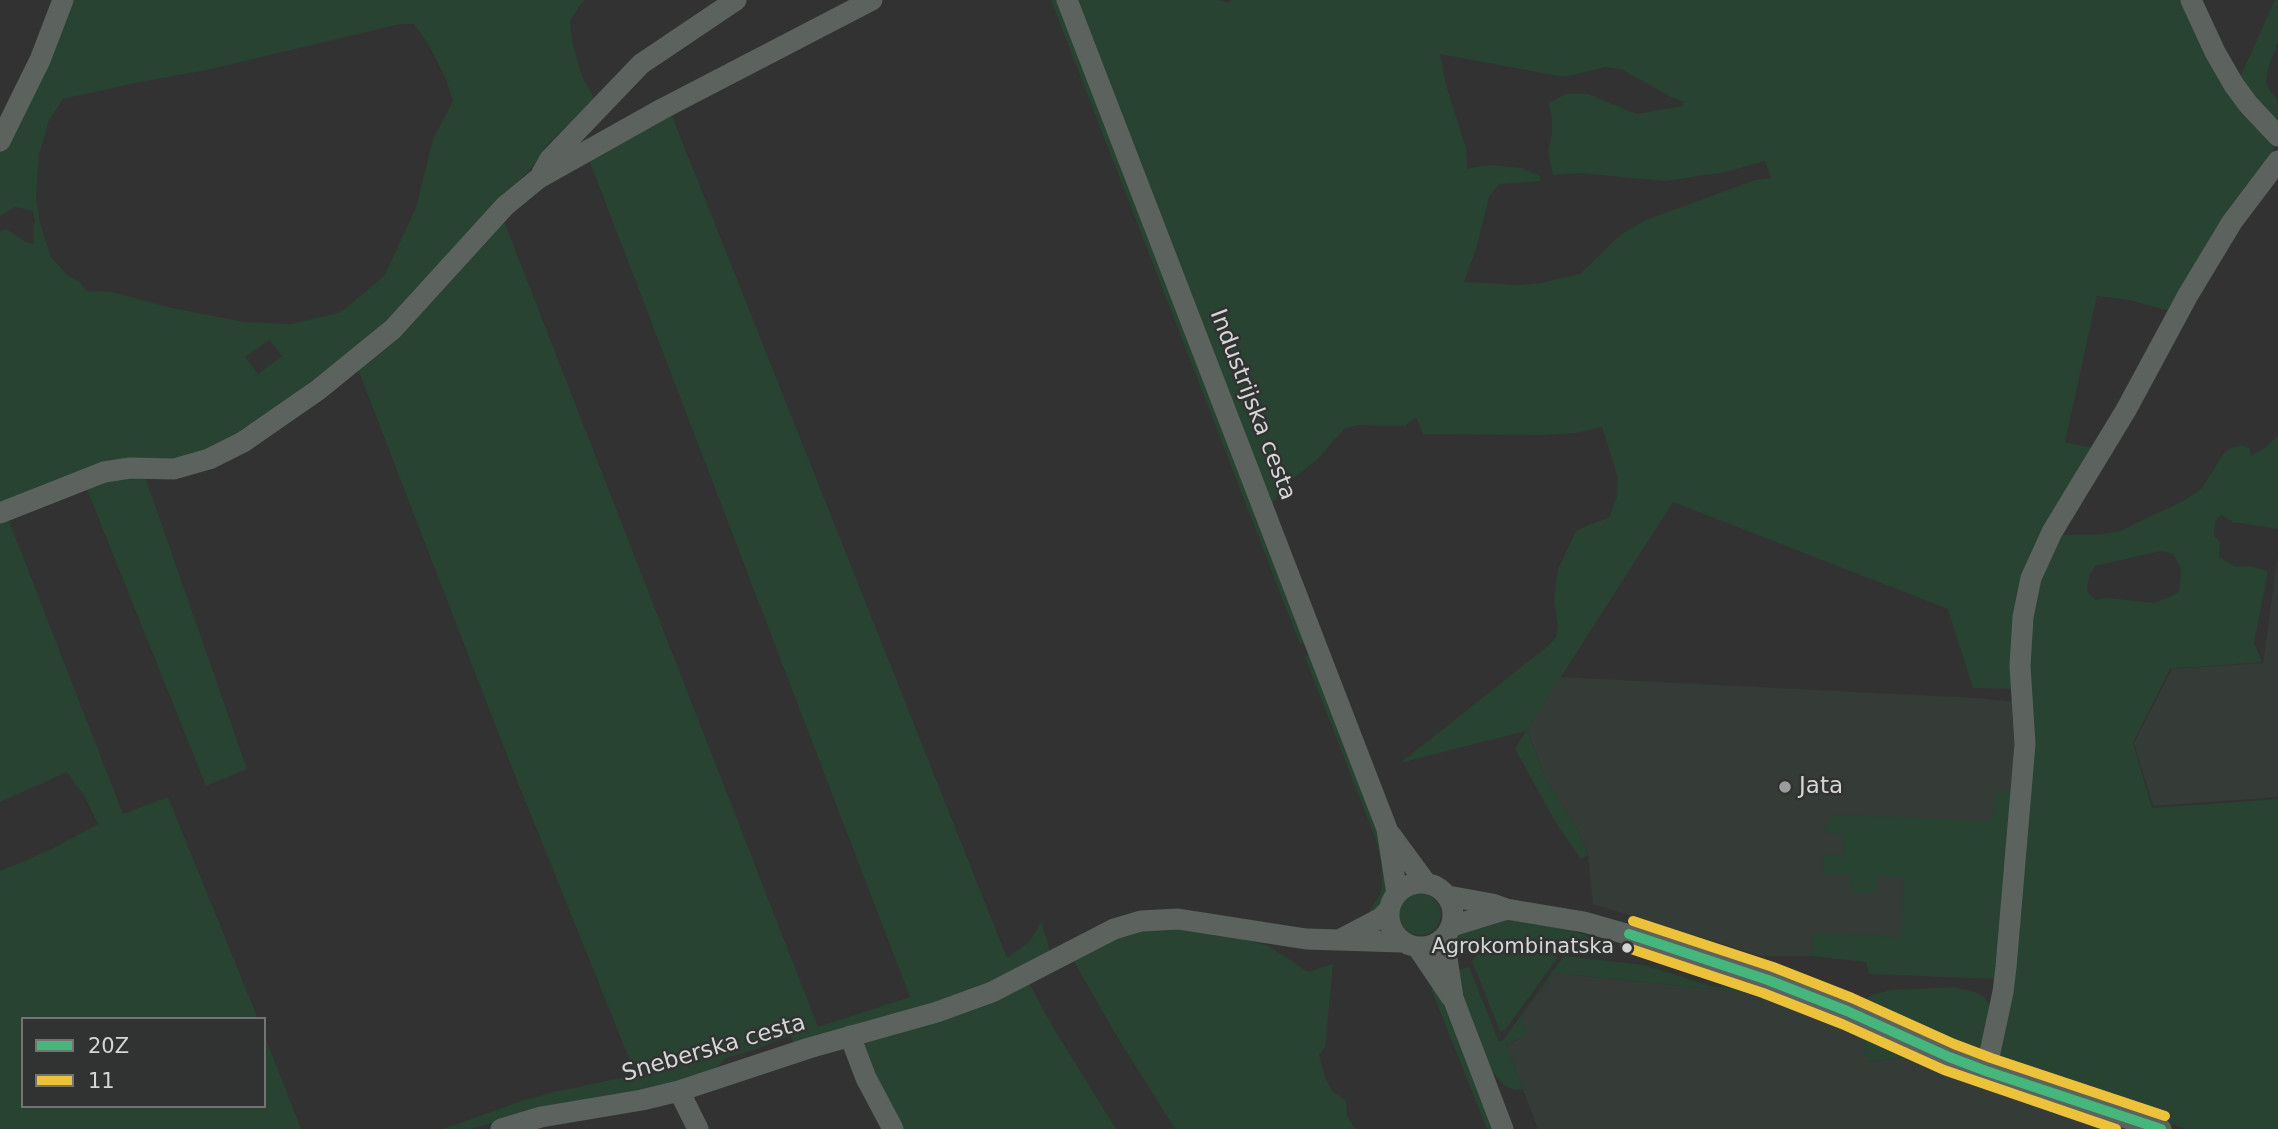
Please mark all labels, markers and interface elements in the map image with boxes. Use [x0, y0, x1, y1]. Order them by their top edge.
street label: Industrijska cesta [1203, 306, 1301, 504]
place label: Jata [1799, 773, 1843, 801]
marker: Jata [1777, 779, 1793, 795]
place label: Agrokombinatska [1431, 935, 1614, 961]
marker: Agrokombinatska [1620, 941, 1634, 955]
street label: Sneberska cesta [619, 1010, 809, 1088]
legend [21, 1017, 266, 1108]
text: 20Z [88, 1034, 129, 1058]
text: 11 [88, 1069, 115, 1093]

